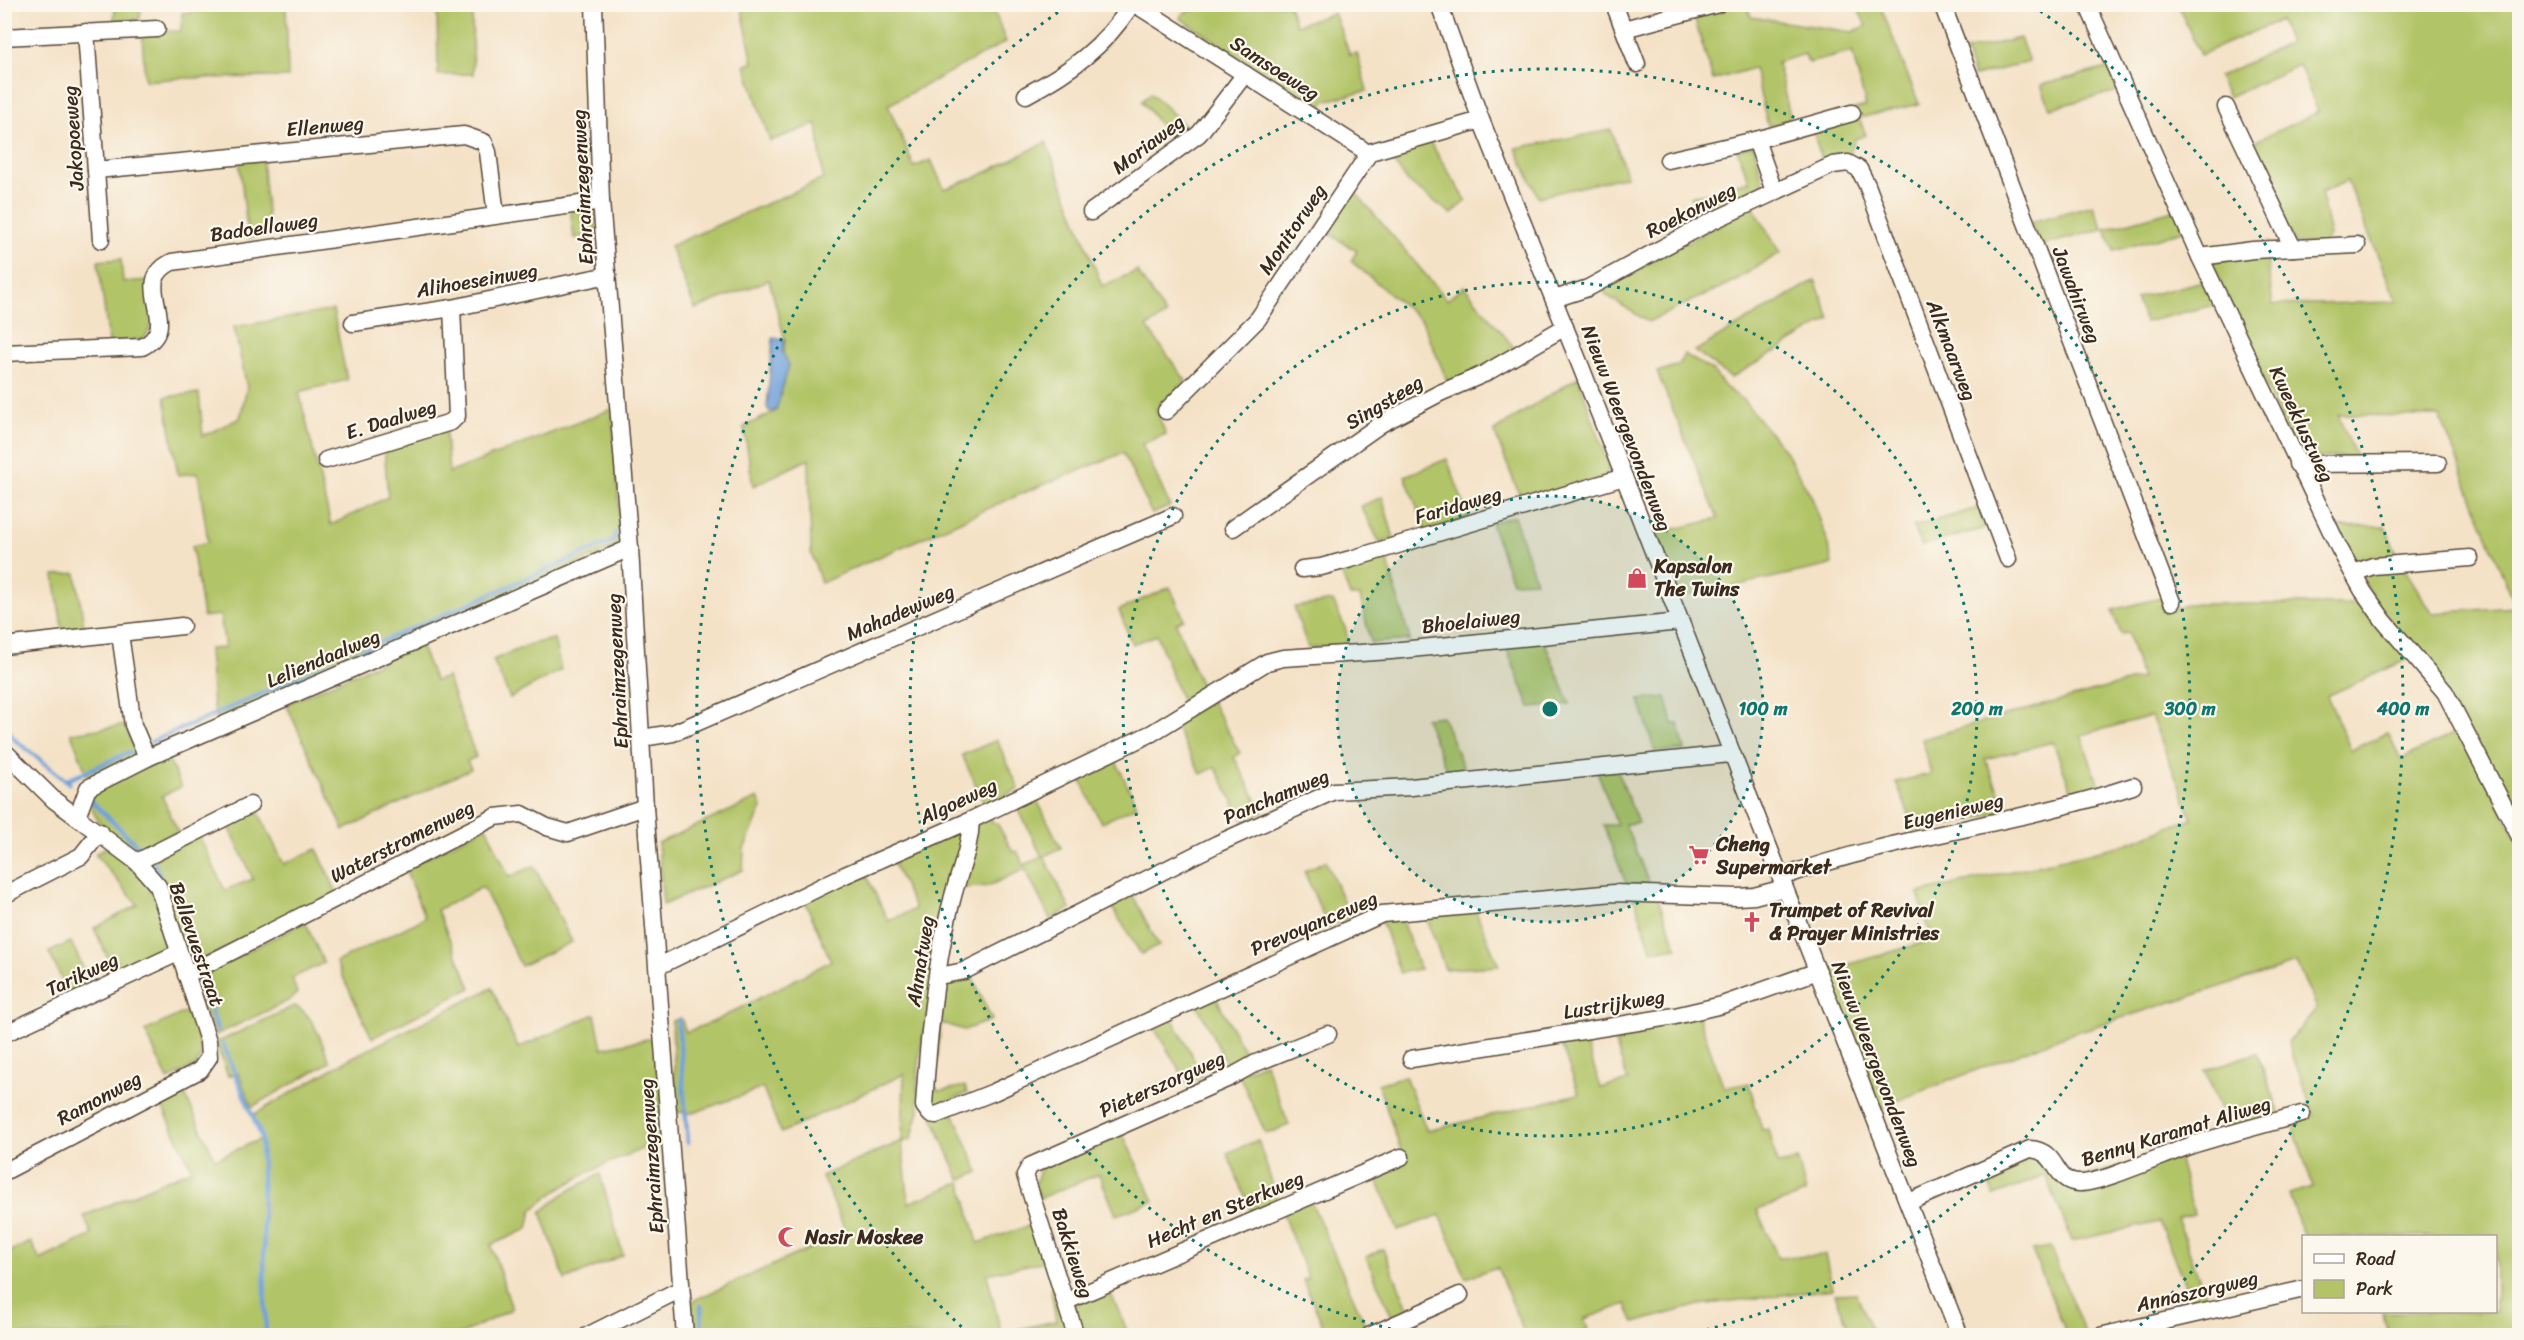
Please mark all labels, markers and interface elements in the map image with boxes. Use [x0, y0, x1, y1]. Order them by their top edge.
street label: Samsoeweg [1223, 26, 1327, 111]
street label: Jakopoeweg [52, 84, 95, 193]
street label: Moriaweg [1104, 105, 1193, 184]
street label: Ellenweg [285, 106, 365, 147]
street label: Ephraimzegenweg [561, 108, 604, 266]
street label: Roekonweg [1640, 173, 1743, 248]
street label: Monitorweg [1249, 176, 1336, 282]
street label: Badoellaweg [208, 203, 320, 252]
street label: Jawahirweg [2042, 241, 2111, 349]
street label: Alihoeseinweg [413, 253, 541, 309]
street label: Alkmaarweg [1916, 293, 1987, 406]
street label: Nieuw Weergevondenweg [1571, 320, 1682, 537]
street label: Kweeklustweg [2259, 360, 2344, 489]
street label: Singsteeg [1338, 365, 1430, 440]
street label: E. Daalweg [341, 389, 441, 450]
street label: Faridaweg [1410, 476, 1506, 535]
place label: Kapsalon The Twins [1653, 549, 1740, 607]
shop icon: Kapsalon The Twins [1625, 566, 1649, 590]
street label: Mahadewweg [840, 574, 960, 651]
street label: Ephraimzegenweg [596, 592, 639, 750]
street label: Bhoelaiweg [1420, 599, 1522, 644]
street label: Leliendaalweg [261, 619, 386, 698]
text: 100 m [1739, 693, 1788, 725]
text: 200 m [1950, 693, 2003, 725]
text: 300 m [2163, 693, 2216, 725]
text: 400 m [2376, 693, 2429, 725]
centre of rings [1540, 699, 1560, 719]
street label: Panchamweg [1218, 758, 1335, 835]
street label: Algoeweg [912, 768, 1003, 835]
street label: Eugenieweg [1899, 783, 2007, 840]
street label: Waterstromenweg [324, 790, 481, 893]
place label: Cheng Supermarket [1715, 827, 1833, 885]
supermarket icon: Cheng Supermarket [1687, 843, 1711, 867]
street label: Bellevuestraat [159, 877, 234, 1011]
street label: Prevoyanceweg [1245, 881, 1383, 966]
place label: Trumpet of Revival & Prayer Ministries [1769, 893, 1940, 951]
church icon: Trumpet of Revival & Prayer Ministries [1740, 910, 1764, 934]
street label: Ahmatweg [896, 913, 945, 1010]
street label: Tarikweg [40, 942, 125, 1007]
street label: Nieuw Weergevondenweg [1821, 956, 1932, 1173]
street label: Lustrijkweg [1561, 979, 1667, 1030]
street label: Pieterszorgweg [1093, 1041, 1231, 1128]
street label: Ramonweg [50, 1061, 148, 1135]
street label: Ephraimzegenweg [629, 1077, 674, 1235]
street label: Benny Karamat Aliweg [2077, 1086, 2275, 1177]
street label: Hecht en Sterkweg [1141, 1160, 1310, 1258]
street label: Bakkieweg [1041, 1203, 1104, 1303]
place label: Nasir Moskee [804, 1220, 924, 1255]
mosque icon: Nasir Moskee [776, 1225, 800, 1249]
legend [2302, 1235, 2497, 1313]
text: Road [2356, 1243, 2396, 1275]
street label: Annaszorgweg [2132, 1260, 2262, 1323]
text: Park [2356, 1273, 2393, 1305]

